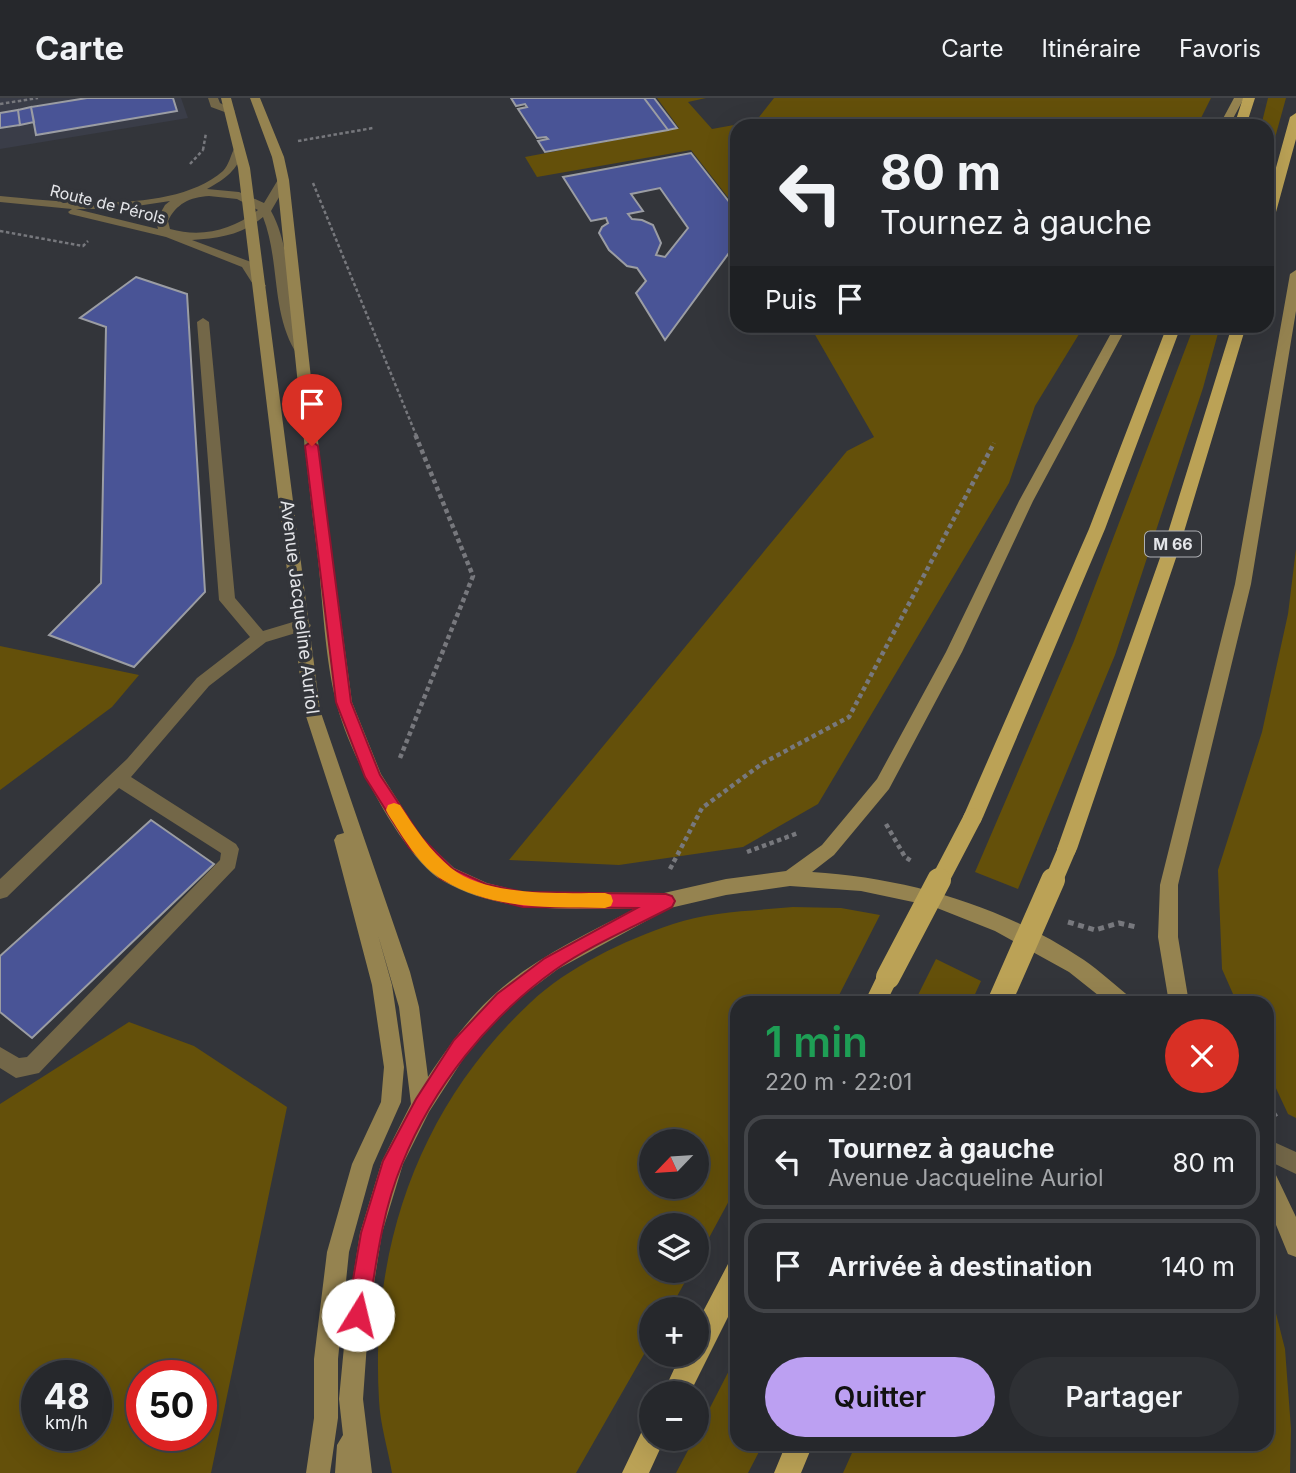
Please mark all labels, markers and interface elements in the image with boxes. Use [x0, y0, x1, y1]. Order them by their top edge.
text: Carte [35, 28, 124, 68]
text: Carte [941, 34, 1003, 63]
text: Itinéraire [1041, 34, 1141, 63]
text: Favoris [1179, 34, 1261, 63]
text: 80 m [880, 143, 1001, 202]
icon: left [765, 147, 856, 238]
street label: Route de Pérols [48, 180, 168, 228]
text: Tournez à gauche [880, 203, 1152, 242]
icon: arrive [831, 280, 869, 318]
text: Puis [765, 284, 817, 315]
pin [282, 374, 342, 446]
icon: arrive [293, 385, 331, 423]
street label: Avenue Jacqueline Auriol [276, 499, 324, 715]
road number: M 66 [1145, 532, 1201, 556]
text: 1 min [765, 1016, 868, 1067]
button: close [1165, 1019, 1239, 1093]
text: 220 m · 22:01 [765, 1068, 912, 1096]
north arrow [639, 1129, 709, 1199]
map controls [639, 1129, 709, 1451]
text: Tournez à gauche [828, 1133, 1054, 1164]
icon: left [769, 1143, 807, 1181]
text: 80 m [1172, 1147, 1235, 1178]
text: Avenue Jacqueline Auriol [828, 1164, 1104, 1192]
button: layers [639, 1213, 709, 1283]
icon: arrive [769, 1247, 807, 1285]
text: Arrivée à destination [828, 1251, 1093, 1282]
text: 140 m [1161, 1251, 1235, 1282]
position arrow [321, 1278, 395, 1352]
button: + [639, 1297, 709, 1367]
button: Quitter [765, 1357, 995, 1437]
button: Partager [1009, 1357, 1239, 1437]
speed limit sign: 50 [126, 1360, 217, 1451]
text: 48 [43, 1375, 90, 1417]
button: − [639, 1381, 709, 1451]
text: km/h [45, 1412, 88, 1433]

